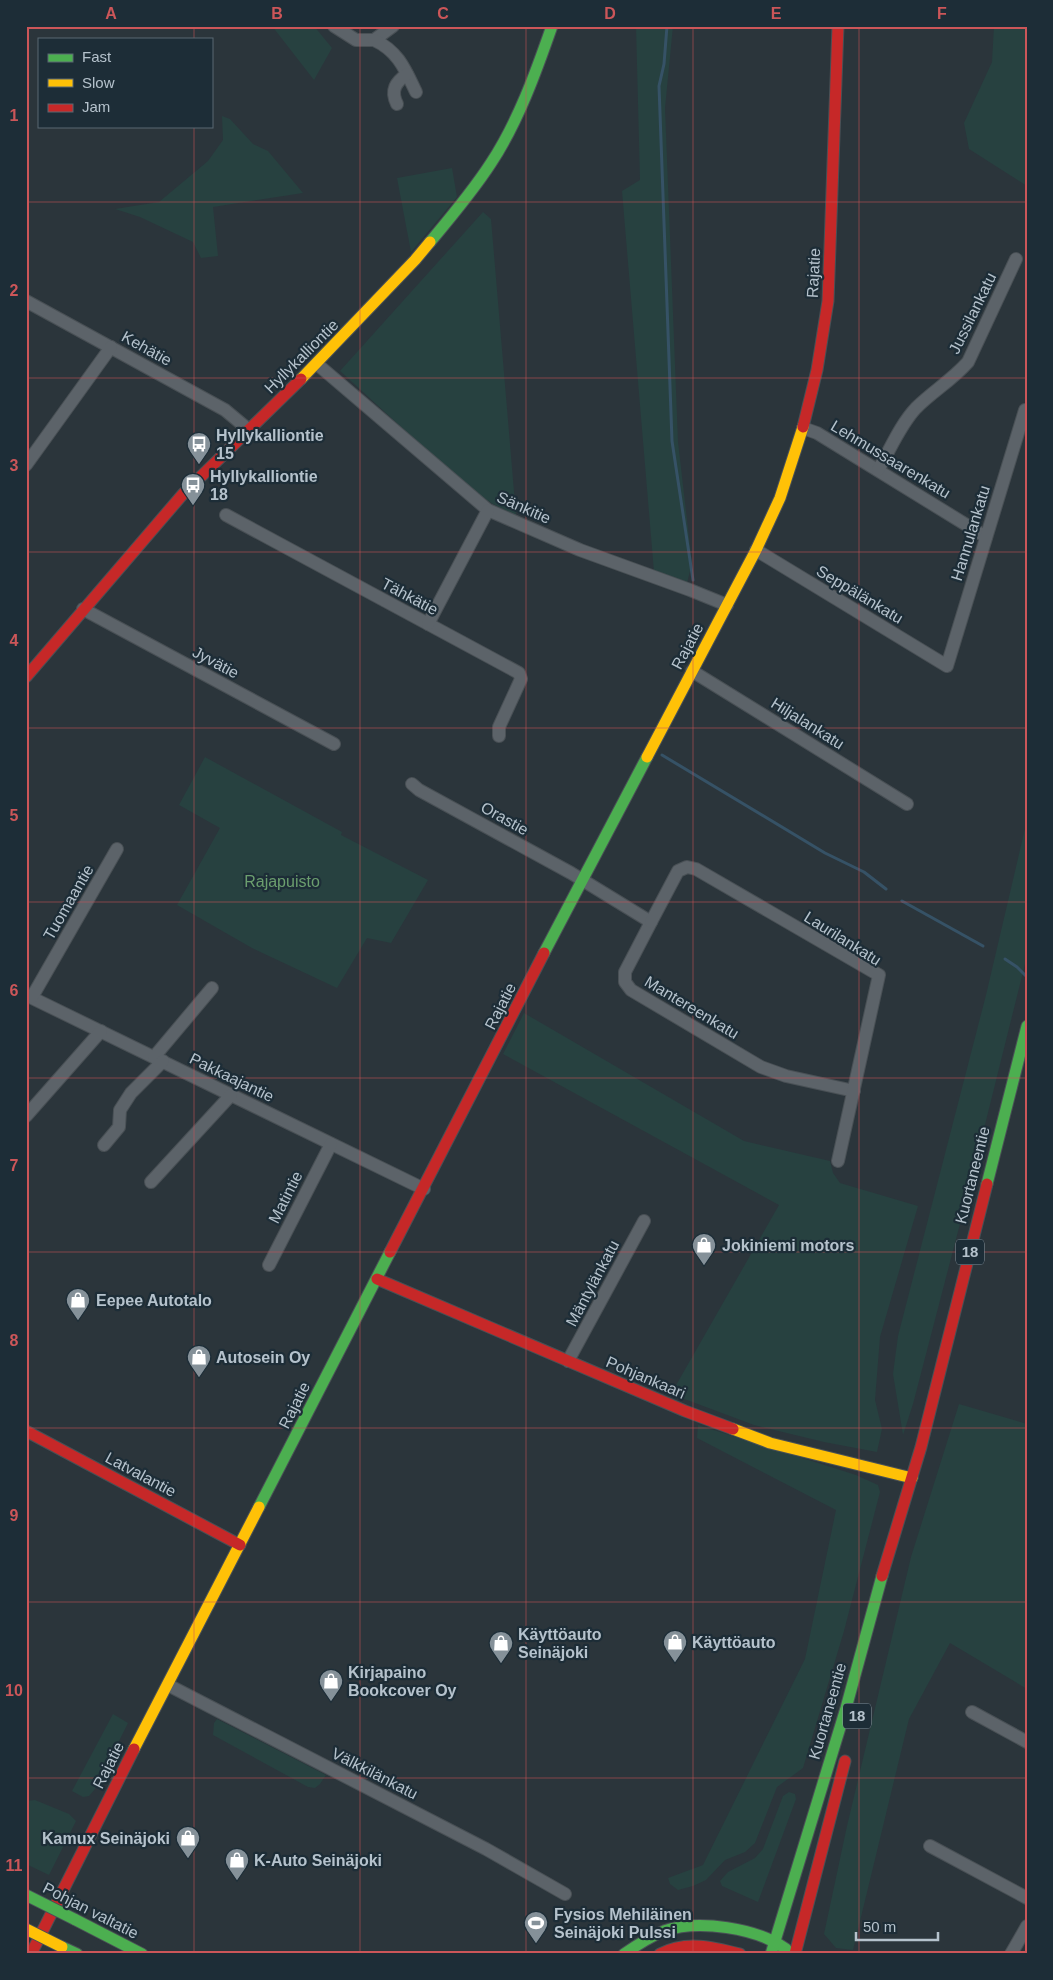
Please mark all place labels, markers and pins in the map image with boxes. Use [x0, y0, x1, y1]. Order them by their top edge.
place label: Hyllykalliontie 15 [216, 427, 324, 462]
bus stop icon: Hyllykalliontie 15 [186, 431, 212, 465]
place label: Hyllykalliontie 18 [210, 468, 318, 503]
bus stop icon: Hyllykalliontie 18 [180, 472, 206, 506]
shop icon: Jokiniemi motors [691, 1232, 717, 1266]
place label: Jokiniemi motors [722, 1237, 855, 1254]
shop icon: Eepee Autotalo [65, 1287, 91, 1321]
place label: Eepee Autotalo [96, 1292, 212, 1309]
shop icon: Autosein Oy [186, 1344, 212, 1378]
place label: Autosein Oy [216, 1349, 310, 1366]
place label: Käyttöauto Seinäjoki [518, 1626, 602, 1661]
shop icon: Käyttöauto [662, 1629, 688, 1663]
shop icon: Käyttöauto Seinäjoki [488, 1630, 514, 1664]
place label: Käyttöauto [692, 1634, 776, 1651]
place label: Kirjapaino Bookcover Oy [348, 1664, 457, 1699]
shop icon: Kirjapaino Bookcover Oy [318, 1668, 344, 1702]
shop icon: Kamux Seinäjoki [175, 1825, 201, 1859]
place label: Kamux Seinäjoki [42, 1830, 170, 1847]
shop icon: K-Auto Seinäjoki [224, 1847, 250, 1881]
place label: K-Auto Seinäjoki [254, 1852, 382, 1869]
place label: Fysios Mehiläinen Seinäjoki Pulssi [554, 1906, 692, 1941]
sports icon: Fysios Mehiläinen Seinäjoki Pulssi [523, 1910, 549, 1944]

